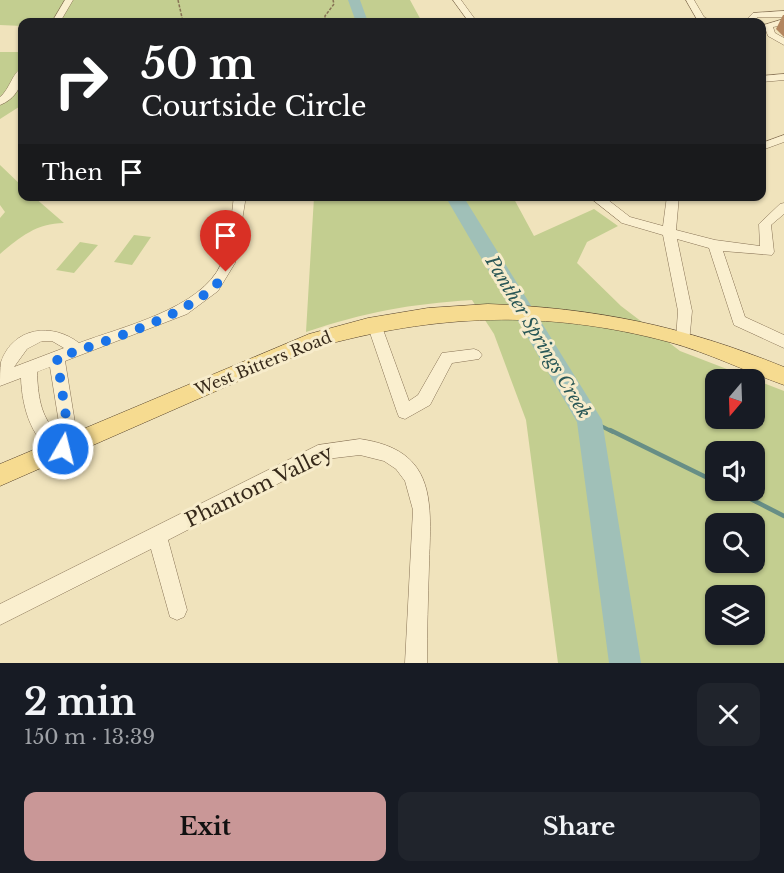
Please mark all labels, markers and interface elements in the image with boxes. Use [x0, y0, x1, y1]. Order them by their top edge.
text: 50 m [141, 38, 255, 90]
icon: right [42, 42, 120, 120]
text: Courtside Circle [141, 90, 367, 123]
icon: arrive [115, 156, 148, 189]
text: Then [42, 159, 103, 186]
pin [200, 210, 251, 272]
icon: arrive [209, 219, 242, 252]
water label: Panther Springs Creek [480, 251, 595, 422]
street label: West Bitters Road [191, 326, 334, 400]
north arrow [705, 369, 765, 429]
map controls [705, 369, 765, 645]
position arrow [31, 417, 95, 481]
street label: Phantom Valley [181, 440, 337, 532]
button: sound [705, 441, 765, 501]
button: search [705, 513, 765, 573]
button: layers [705, 585, 765, 645]
text: 2 min [24, 680, 136, 725]
button: close [697, 683, 760, 746]
text: 150 m · 13:39 [24, 725, 155, 749]
button: Exit [24, 792, 386, 861]
button: Share [398, 792, 760, 861]

